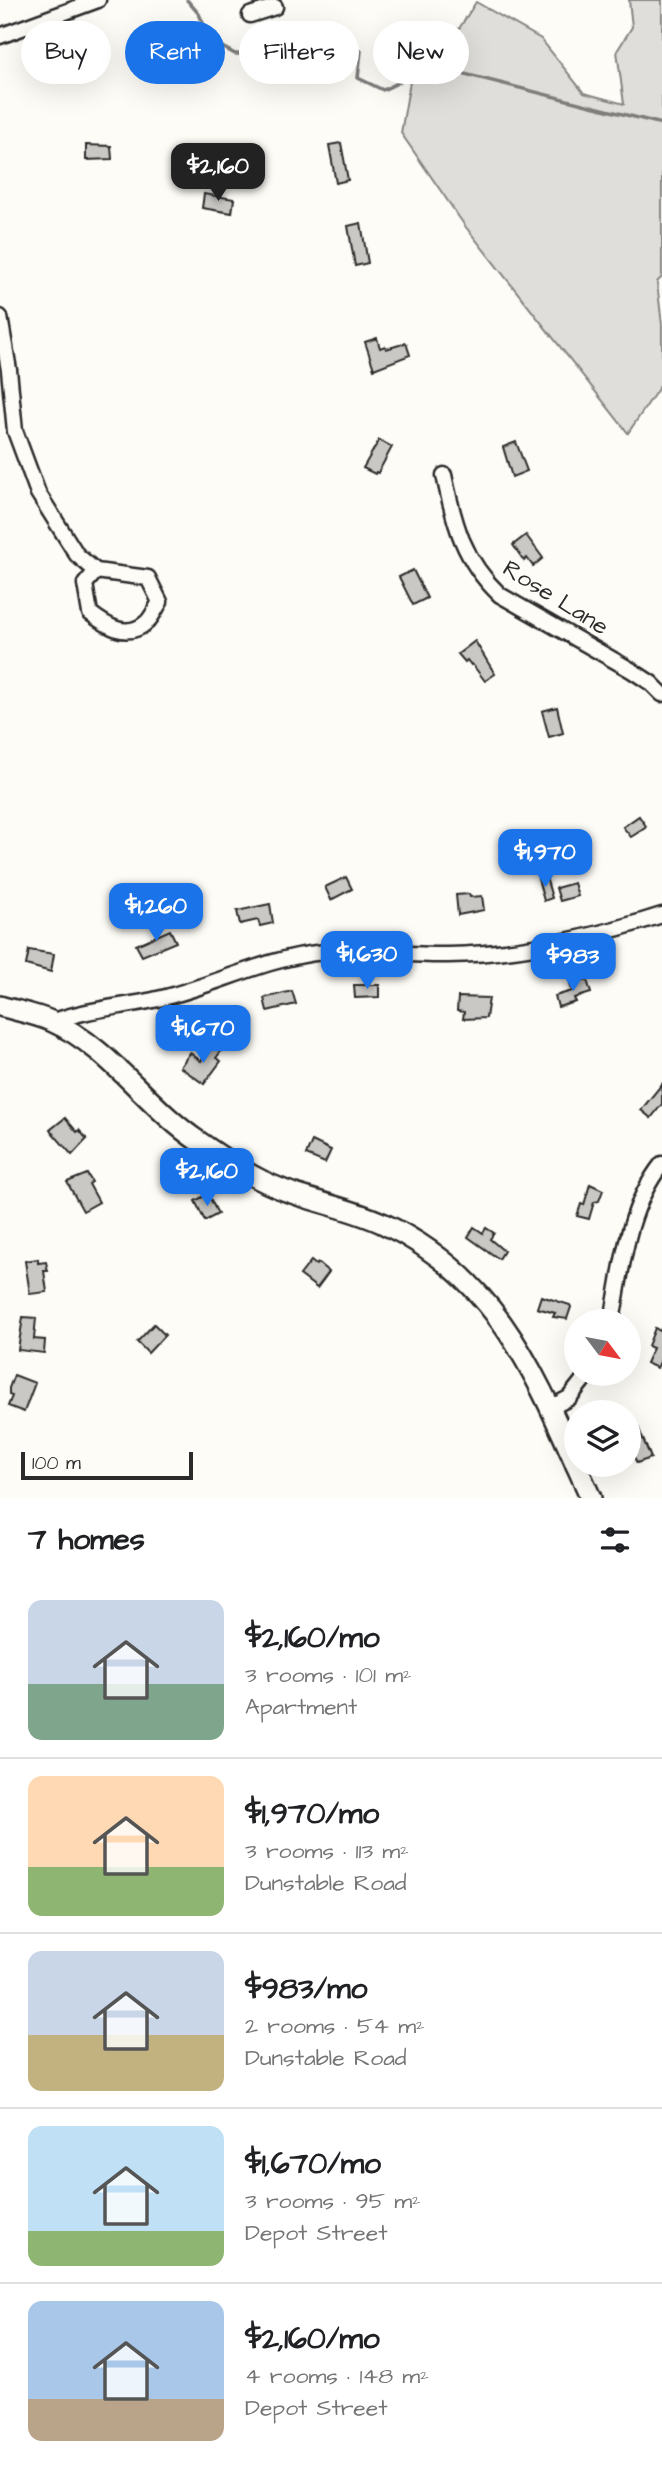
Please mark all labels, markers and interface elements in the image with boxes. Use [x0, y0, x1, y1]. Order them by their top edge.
chip: Buy [21, 21, 111, 84]
chip: Rent [125, 21, 225, 84]
chip: Filters [239, 21, 359, 84]
chip: New [373, 21, 469, 84]
pin: $2,160 [161, 144, 275, 203]
text: $2,160 [187, 150, 249, 182]
street label: Rose Lane [496, 552, 615, 644]
pin: $1,970 [488, 830, 602, 889]
text: $1,970 [514, 836, 576, 868]
pin: $1,260 [99, 884, 213, 943]
text: $1,260 [125, 890, 187, 922]
pin: $1,630 [310, 932, 424, 991]
pin: $983 [532, 934, 614, 993]
text: $1,630 [337, 938, 397, 970]
text: $983 [547, 940, 599, 972]
pin: $1,670 [146, 1006, 260, 1065]
text: $1,670 [172, 1012, 234, 1044]
pin: $2,160 [150, 1148, 264, 1208]
text: $2,160 [176, 1155, 238, 1187]
north arrow [564, 1309, 640, 1386]
map controls [564, 1309, 641, 1477]
button: layers [564, 1400, 641, 1477]
scale bar [21, 1449, 192, 1481]
text: 100 m [32, 1450, 81, 1477]
text: 7 homes [28, 1519, 145, 1561]
icon: filters [596, 1521, 634, 1559]
text: $2,160/mo [245, 1617, 380, 1659]
icon: home [84, 1628, 168, 1712]
text: 3 rooms · 101 m² [245, 1659, 412, 1691]
text: Apartment [245, 1691, 357, 1723]
text: $1,970/mo [245, 1793, 379, 1835]
icon: home [84, 1804, 168, 1888]
text: 3 rooms · 113 m² [245, 1835, 409, 1867]
text: Dunstable Road [245, 1867, 407, 1899]
text: $983/mo [245, 1968, 367, 2010]
icon: home [84, 1979, 168, 2063]
text: 2 rooms · 54 m² [245, 2010, 425, 2042]
text: Dunstable Road [245, 2042, 407, 2074]
text: $1,670/mo [245, 2143, 381, 2185]
icon: home [84, 2154, 168, 2238]
text: 3 rooms · 95 m² [245, 2185, 421, 2217]
text: Depot Street [245, 2217, 388, 2249]
text: $2,160/mo [245, 2318, 380, 2360]
icon: home [84, 2329, 168, 2413]
text: 4 rooms · 148 m² [245, 2360, 429, 2392]
text: Depot Street [245, 2392, 388, 2424]

